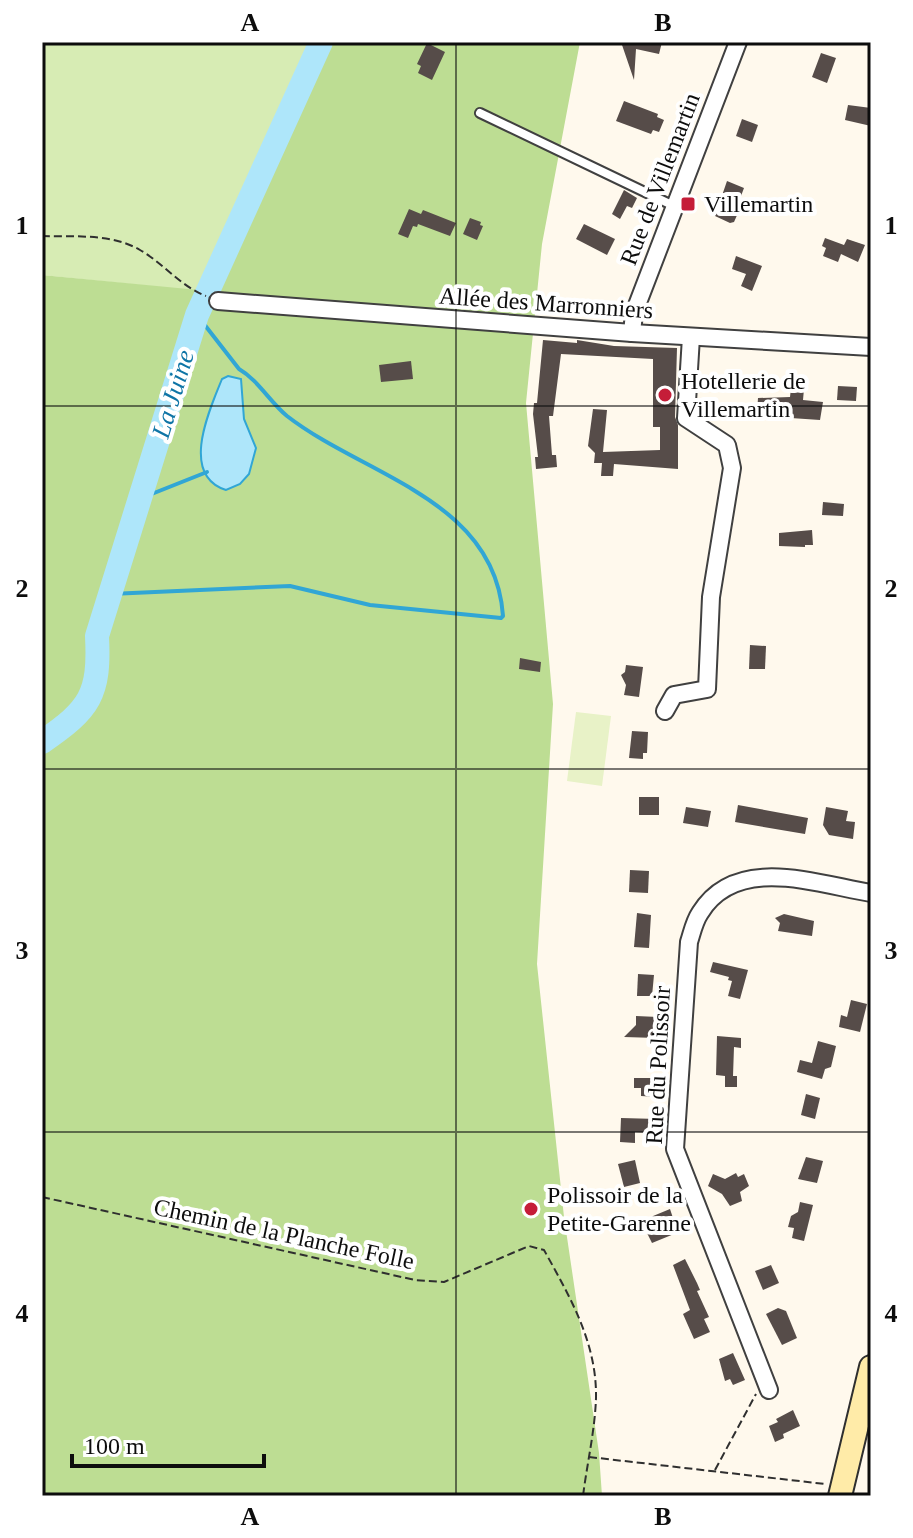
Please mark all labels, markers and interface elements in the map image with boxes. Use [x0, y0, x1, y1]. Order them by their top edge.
text: A [241, 8, 260, 37]
text: B [654, 8, 672, 37]
street label: Rue de Villemartin [615, 89, 705, 269]
place label: Villemartin [704, 191, 813, 217]
marker: Villemartin [679, 195, 697, 213]
text: 1 [16, 211, 29, 240]
text: 1 [885, 211, 898, 240]
street label: Allée des Marronniers [438, 283, 654, 323]
water label: La Juine [146, 347, 200, 442]
place label: Hotellerie de Villemartin [681, 368, 806, 422]
marker: Hotellerie de Villemartin [656, 386, 674, 404]
text: 2 [16, 574, 29, 603]
text: 2 [885, 574, 898, 603]
text: 3 [16, 936, 29, 965]
text: 3 [885, 936, 898, 965]
street label: Rue du Polissoir [641, 985, 675, 1145]
place label: Polissoir de la Petite-Garenne [547, 1182, 691, 1236]
street label: Chemin de la Planche Folle [152, 1194, 416, 1274]
marker: Polissoir de la Petite-Garenne [522, 1200, 540, 1218]
text: 4 [16, 1299, 29, 1328]
text: 4 [885, 1299, 898, 1328]
scale bar [72, 1418, 264, 1468]
text: 100 m [84, 1433, 145, 1459]
text: A [241, 1502, 260, 1531]
text: B [654, 1502, 672, 1531]

